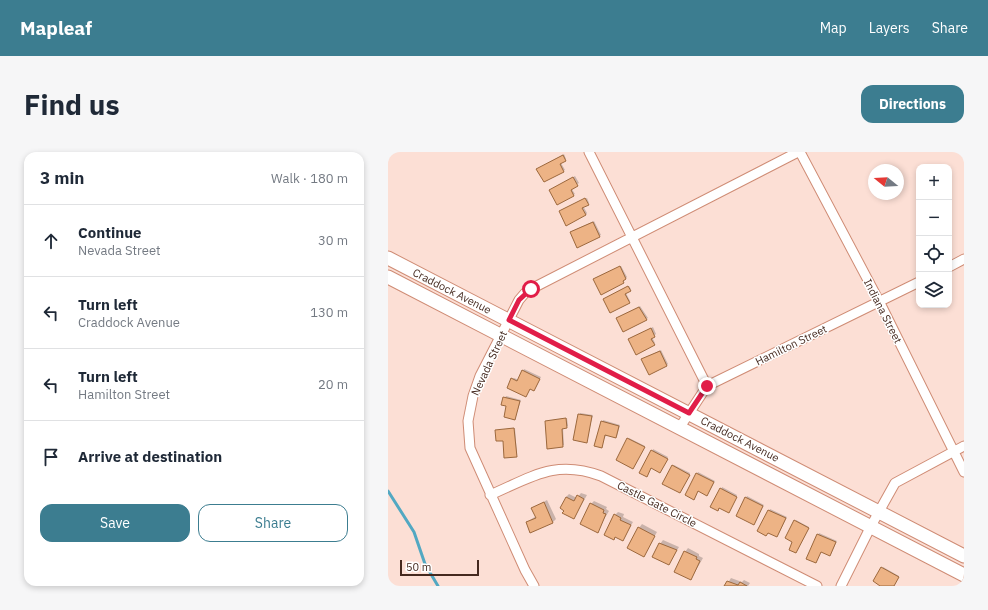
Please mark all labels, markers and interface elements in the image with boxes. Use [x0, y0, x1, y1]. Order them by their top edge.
text: Mapleaf [20, 16, 92, 40]
text: Map [820, 19, 847, 37]
text: Layers [869, 19, 910, 37]
text: Share [932, 19, 968, 37]
button: Directions [861, 85, 964, 123]
text: Find us [24, 86, 120, 123]
north arrow [868, 164, 904, 200]
map controls [916, 164, 952, 308]
button: + [916, 164, 952, 200]
text: 3 min [40, 167, 84, 189]
text: Walk · 180 m [271, 170, 348, 187]
button: − [916, 200, 952, 236]
text: Continue [78, 223, 142, 242]
icon: ahead [40, 230, 62, 252]
text: 30 m [318, 232, 348, 249]
button: locate [916, 236, 952, 272]
text: Nevada Street [78, 242, 161, 259]
street label: Craddock Avenue [410, 265, 494, 317]
button: layers [916, 272, 952, 308]
street label: Indiana Street [861, 276, 905, 346]
route start [522, 280, 540, 298]
text: Turn left [78, 295, 138, 314]
icon: left [40, 302, 62, 324]
text: 130 m [310, 304, 348, 321]
text: Craddock Avenue [78, 314, 180, 331]
street label: Hamilton Street [753, 322, 829, 368]
street label: Nevada Street [468, 328, 510, 398]
text: Turn left [78, 367, 138, 386]
icon: left [40, 374, 62, 396]
text: 20 m [318, 376, 348, 393]
route end [698, 377, 716, 395]
text: Hamilton Street [78, 386, 170, 403]
street label: Craddock Avenue [698, 413, 782, 465]
icon: arrive [40, 446, 62, 468]
text: Arrive at destination [78, 447, 222, 466]
street label: Castle Gate Circle [615, 478, 699, 530]
button: Save [40, 504, 190, 542]
button: Share [198, 504, 348, 542]
scale bar [400, 558, 479, 577]
text: 50 m [406, 560, 431, 574]

